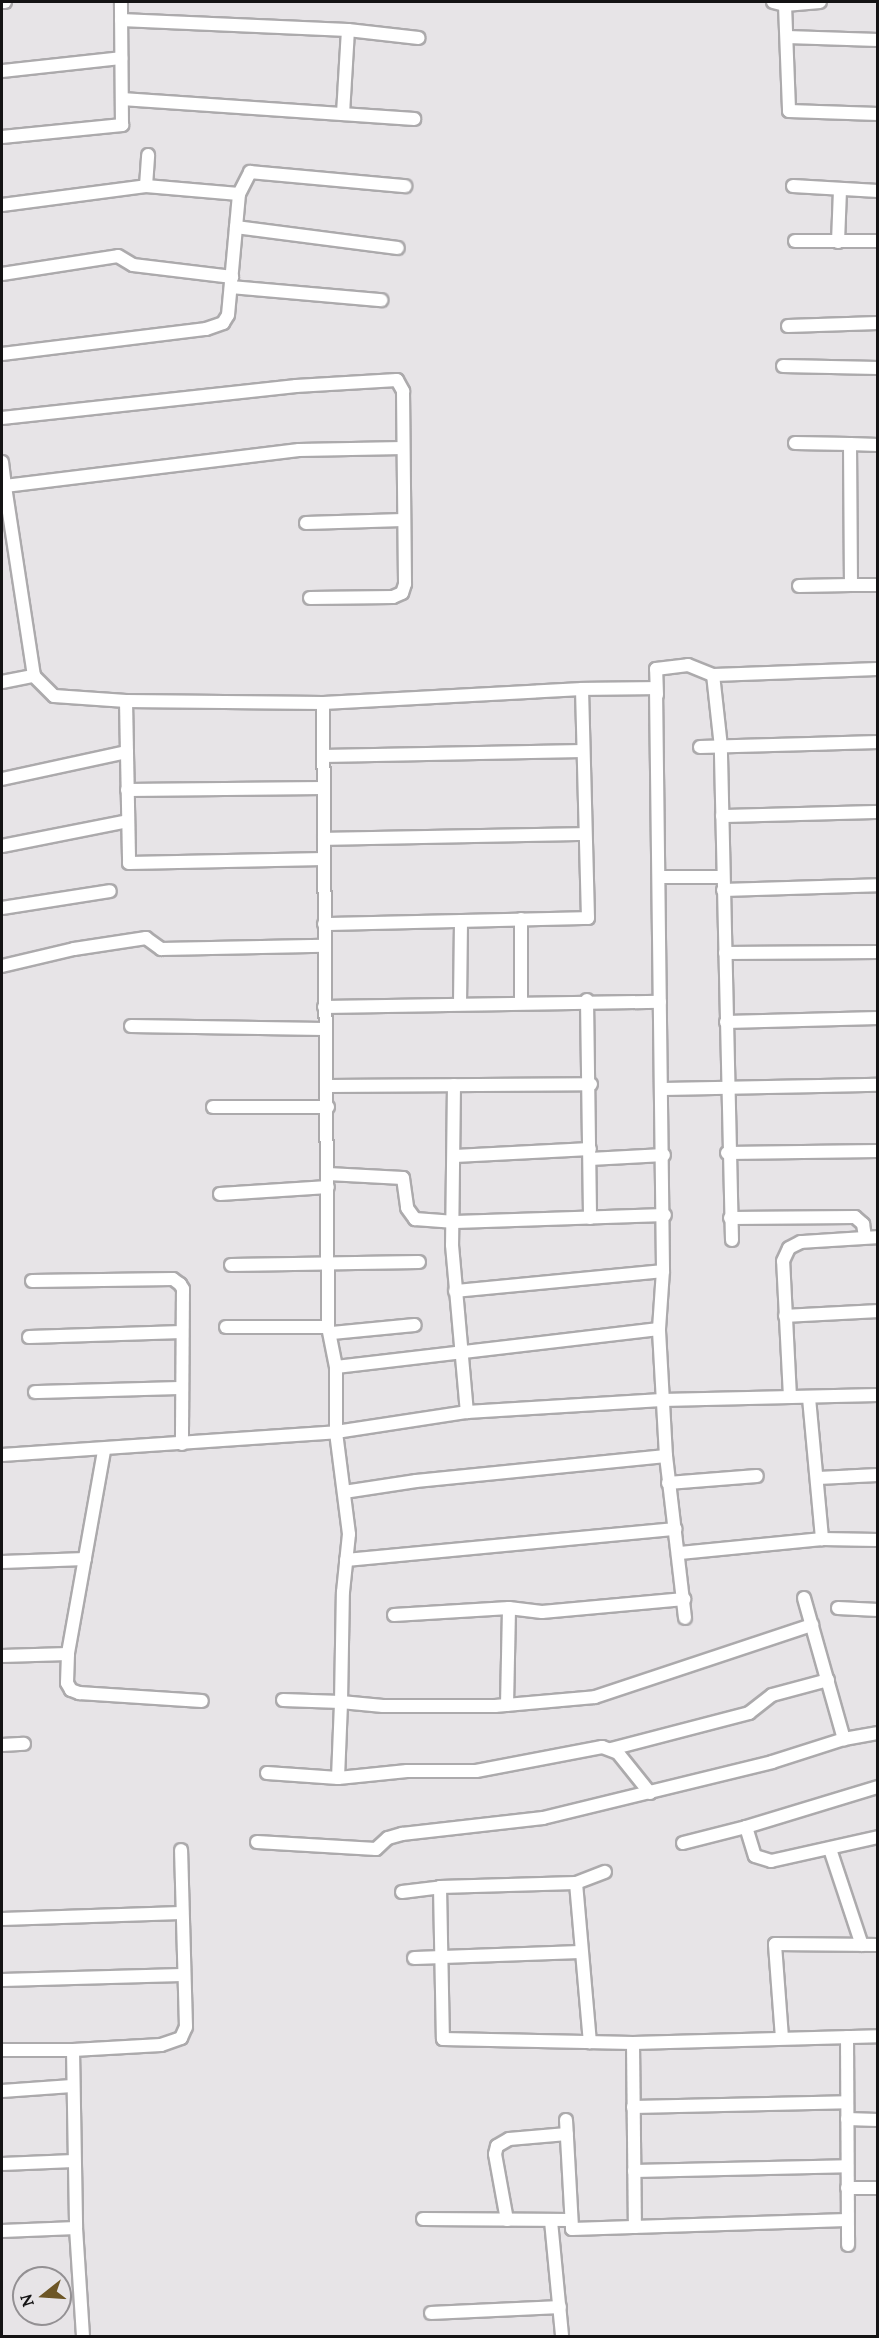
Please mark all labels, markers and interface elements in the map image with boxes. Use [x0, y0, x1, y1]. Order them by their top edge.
north arrow [12, 2266, 72, 2326]
text: N [15, 2292, 38, 2310]

